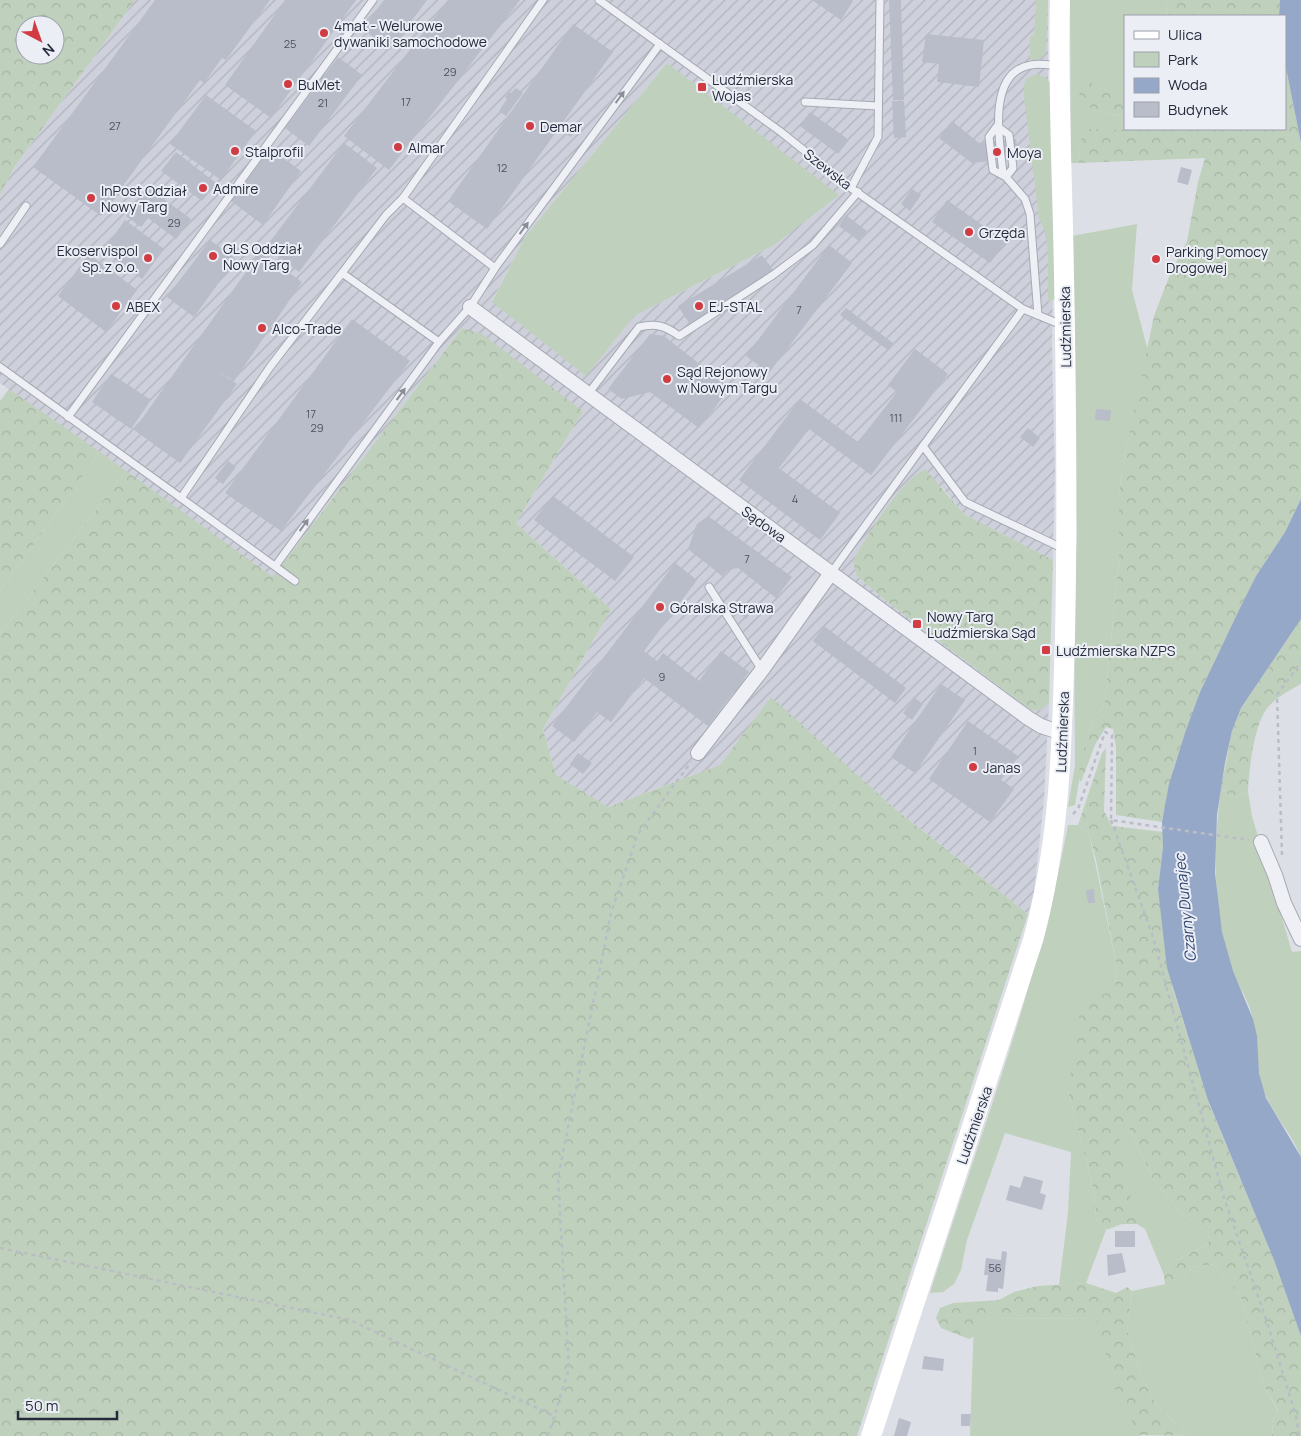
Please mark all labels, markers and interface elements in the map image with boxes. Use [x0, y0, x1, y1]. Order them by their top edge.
north arrow [15, 15, 65, 65]
legend [1124, 15, 1286, 130]
place label: 4mat - Welurowe dywaniki samochodowe [334, 16, 487, 51]
text: Ulica [1168, 24, 1202, 45]
marker: 4mat - Welurowe dywaniki samochodowe [318, 27, 330, 39]
house number: 25 [284, 36, 296, 51]
text: N [39, 40, 59, 61]
text: Park [1168, 49, 1198, 70]
house number: 29 [443, 64, 457, 79]
place label: Ludźmierska Wojas [712, 70, 793, 105]
text: Woda [1168, 74, 1207, 95]
place label: BuMet [298, 75, 341, 94]
marker: BuMet [282, 78, 294, 90]
marker: Ludźmierska Wojas [696, 81, 708, 93]
one-way arrow [615, 91, 626, 104]
house number: 17 [401, 94, 411, 109]
house number: 21 [318, 95, 328, 110]
text: Budynek [1168, 99, 1229, 120]
place label: Demar [540, 117, 582, 136]
house number: 27 [109, 118, 121, 133]
marker: Demar [524, 120, 536, 132]
place label: Almar [408, 138, 445, 157]
marker: Almar [392, 141, 404, 153]
place label: Stalprofil [245, 142, 303, 161]
place label: Moya [1007, 143, 1042, 162]
street label: Szewska [800, 144, 856, 194]
marker: Stalprofil [229, 145, 241, 157]
marker: Moya [991, 146, 1003, 158]
house number: 12 [497, 160, 507, 175]
place label: Admire [213, 179, 258, 198]
place label: InPost Odział Nowy Targ [101, 181, 187, 216]
marker: Admire [197, 182, 209, 194]
marker: InPost Odział Nowy Targ [85, 192, 97, 204]
house number: 29 [167, 215, 181, 230]
one-way arrow [519, 221, 529, 235]
place label: Grzęda [979, 223, 1025, 242]
marker: Grzęda [963, 226, 975, 238]
place label: GLS Oddział Nowy Targ [223, 239, 302, 274]
place label: Ekoservispol Sp. z o.o. [57, 241, 138, 276]
place label: Parking Pomocy Drogowej [1166, 242, 1269, 277]
marker: GLS Oddział Nowy Targ [207, 250, 219, 262]
marker: Ekoservispol Sp. z o.o. [142, 252, 154, 264]
marker: Parking Pomocy Drogowej [1150, 253, 1162, 265]
street label: Ludźmierska [1055, 286, 1075, 368]
place label: ABEX [126, 297, 160, 316]
place label: EJ-STAL [709, 297, 762, 316]
marker: ABEX [110, 300, 122, 312]
marker: EJ-STAL [693, 300, 705, 312]
house number: 7 [796, 302, 802, 317]
place label: Alco-Trade [272, 319, 341, 338]
marker: Alco-Trade [256, 322, 268, 334]
place label: Sąd Rejonowy w Nowym Targu [677, 362, 777, 397]
marker: Sąd Rejonowy w Nowym Targu [661, 373, 673, 385]
one-way arrow [396, 387, 406, 401]
house number: 17 [306, 406, 316, 421]
house number: 111 [890, 410, 902, 425]
house number: 29 [310, 420, 324, 435]
house number: 4 [792, 491, 798, 506]
street label: Sądowa [738, 501, 790, 547]
one-way arrow [299, 519, 310, 532]
house number: 7 [744, 551, 750, 566]
place label: Góralska Strawa [670, 598, 773, 617]
marker: Góralska Strawa [654, 601, 666, 613]
place label: Nowy Targ Ludźmierska Sąd [927, 607, 1036, 642]
marker: Nowy Targ Ludźmierska Sąd [911, 618, 923, 630]
place label: Ludźmierska NZPS [1056, 641, 1176, 660]
marker: Ludźmierska NZPS [1040, 644, 1052, 656]
house number: 9 [659, 669, 666, 684]
street label: Ludźmierska [1051, 691, 1073, 773]
house number: 1 [973, 743, 977, 758]
place label: Janas [983, 758, 1021, 777]
marker: Janas [967, 761, 979, 773]
water label: Czarny Dunajec [1169, 851, 1201, 963]
street label: Ludźmierska [952, 1083, 996, 1167]
house number: 56 [988, 1260, 1002, 1275]
scale bar [18, 1388, 116, 1420]
text: 50 m [25, 1395, 59, 1416]

